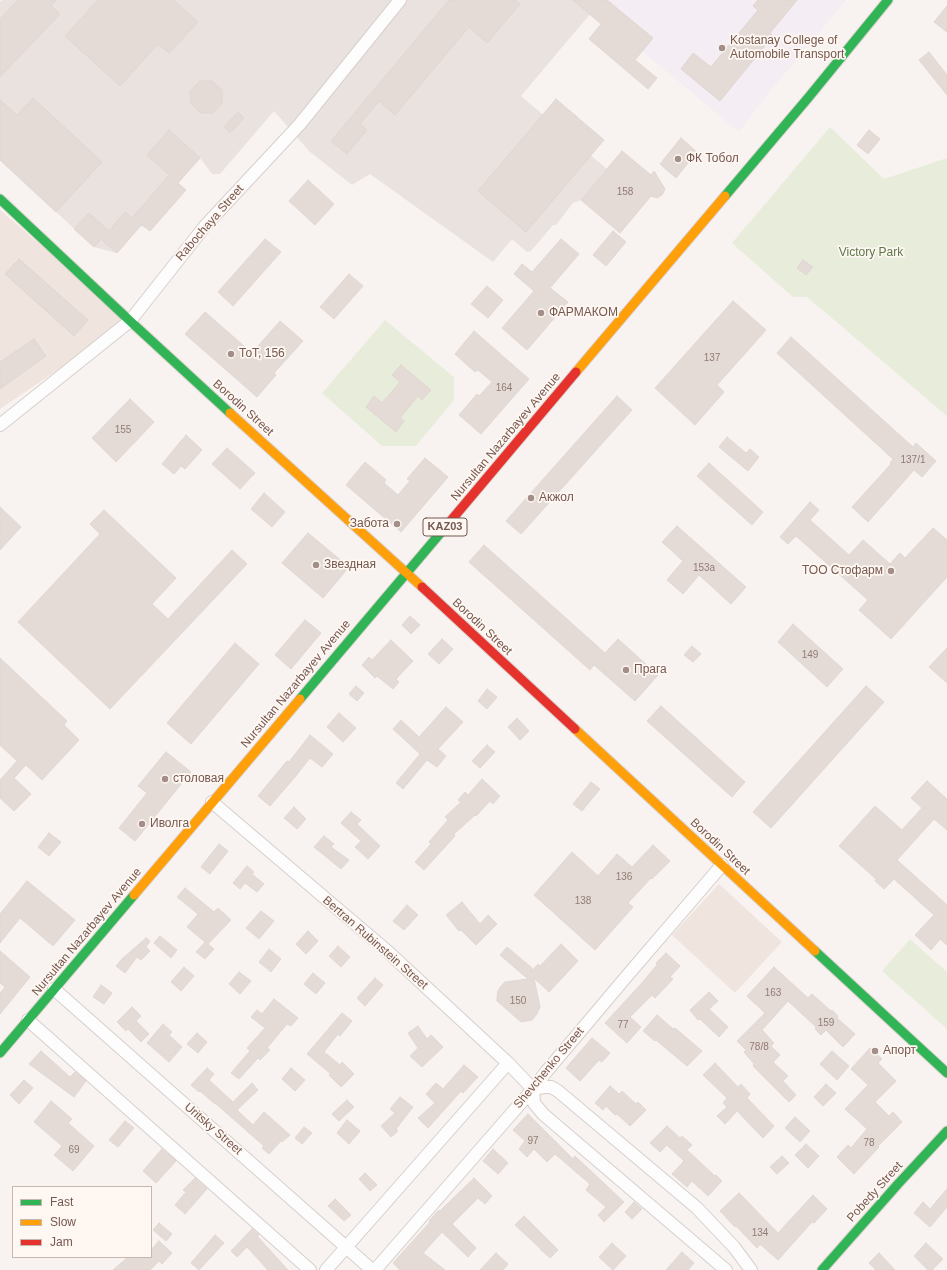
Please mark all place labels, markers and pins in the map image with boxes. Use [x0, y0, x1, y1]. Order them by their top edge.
place label: Kostanay College of Automobile Transport [730, 34, 844, 62]
marker: Kostanay College of Automobile Transport [717, 43, 727, 53]
place label: ФК Тобол [686, 152, 739, 166]
marker: ФК Тобол [673, 154, 683, 164]
place label: ФАРМАКОМ [549, 306, 618, 320]
marker: ФАРМАКОМ [536, 308, 546, 318]
place label: ТоТ, 156 [239, 347, 285, 361]
marker: ТоТ, 156 [226, 349, 236, 359]
place label: Акжол [539, 491, 574, 505]
marker: Акжол [526, 493, 536, 503]
place label: Забота [350, 517, 389, 531]
marker: Забота [392, 519, 402, 529]
place label: Звездная [324, 558, 376, 572]
marker: Звездная [311, 560, 321, 570]
place label: ТОО Стофарм [802, 564, 883, 578]
marker: ТОО Стофарм [886, 566, 896, 576]
place label: Прага [634, 663, 667, 677]
marker: Прага [621, 665, 631, 675]
place label: столовая [173, 772, 224, 786]
marker: столовая [160, 774, 170, 784]
place label: Иволга [150, 817, 189, 831]
marker: Иволга [137, 819, 147, 829]
place label: Апорт [883, 1044, 916, 1058]
marker: Апорт [870, 1046, 880, 1056]

